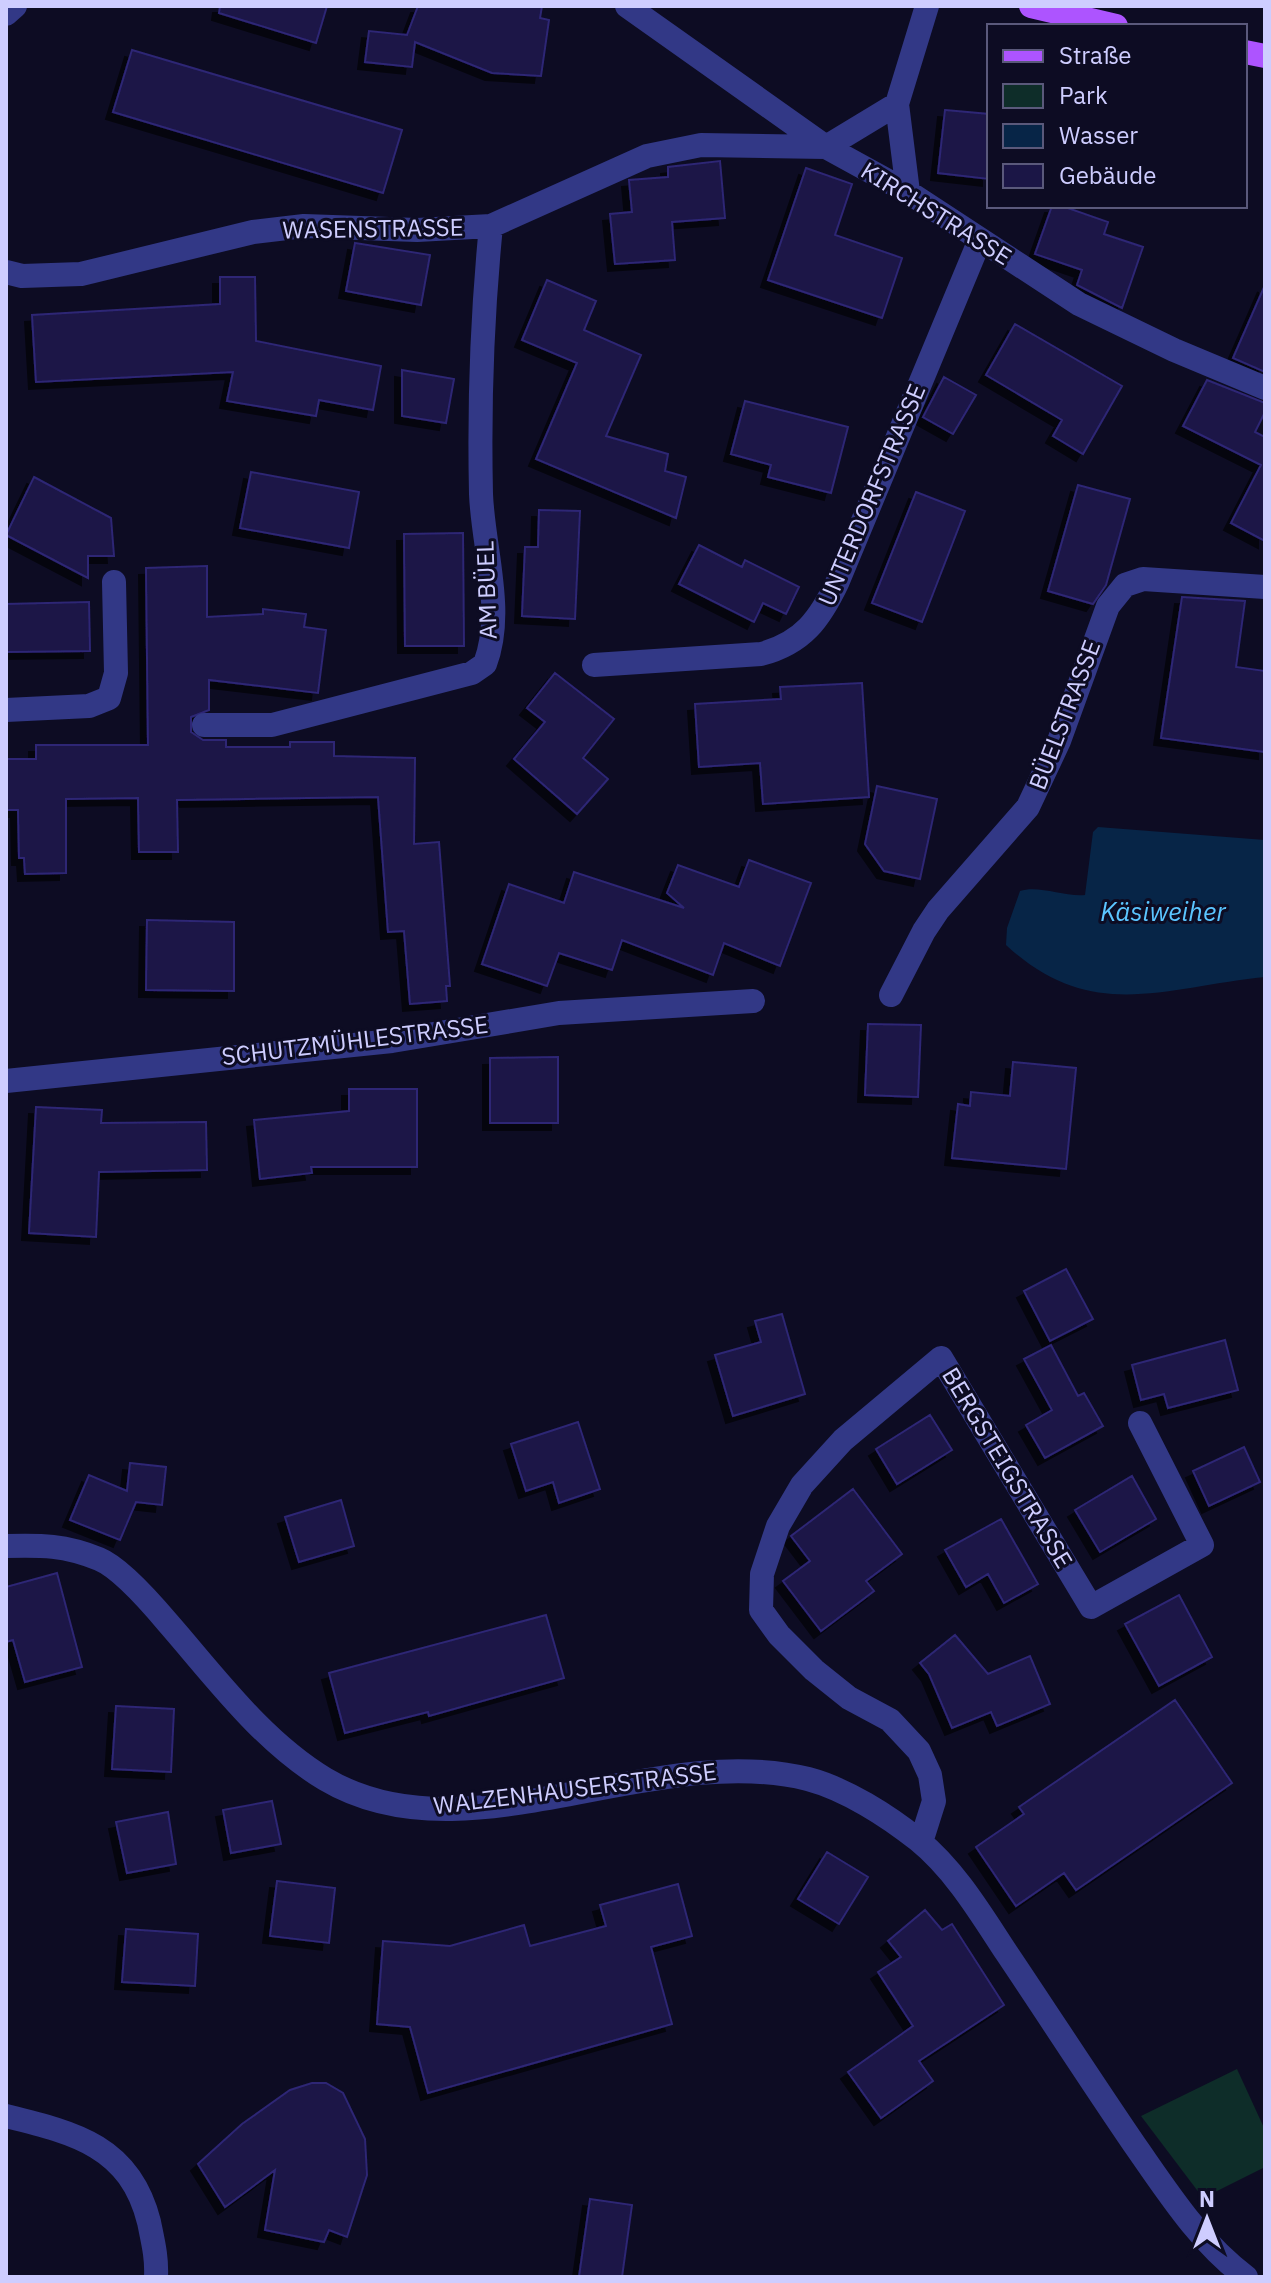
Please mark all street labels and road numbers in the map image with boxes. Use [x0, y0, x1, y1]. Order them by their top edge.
street label: KIRCHSTRASSE [855, 154, 1018, 272]
street label: WASENSTRASSE [282, 210, 464, 246]
street label: UNTERDORFSTRASSE [810, 379, 932, 610]
street label: AM BÜEL [468, 540, 504, 640]
street label: BÜELSTRASSE [1021, 635, 1107, 794]
street label: SCHUTZMÜHLESTRASSE [220, 1008, 490, 1072]
street label: BERGSTEIGSTRASSE [935, 1361, 1081, 1574]
street label: WALZENHAUSERSTRASSE [432, 1755, 718, 1821]

